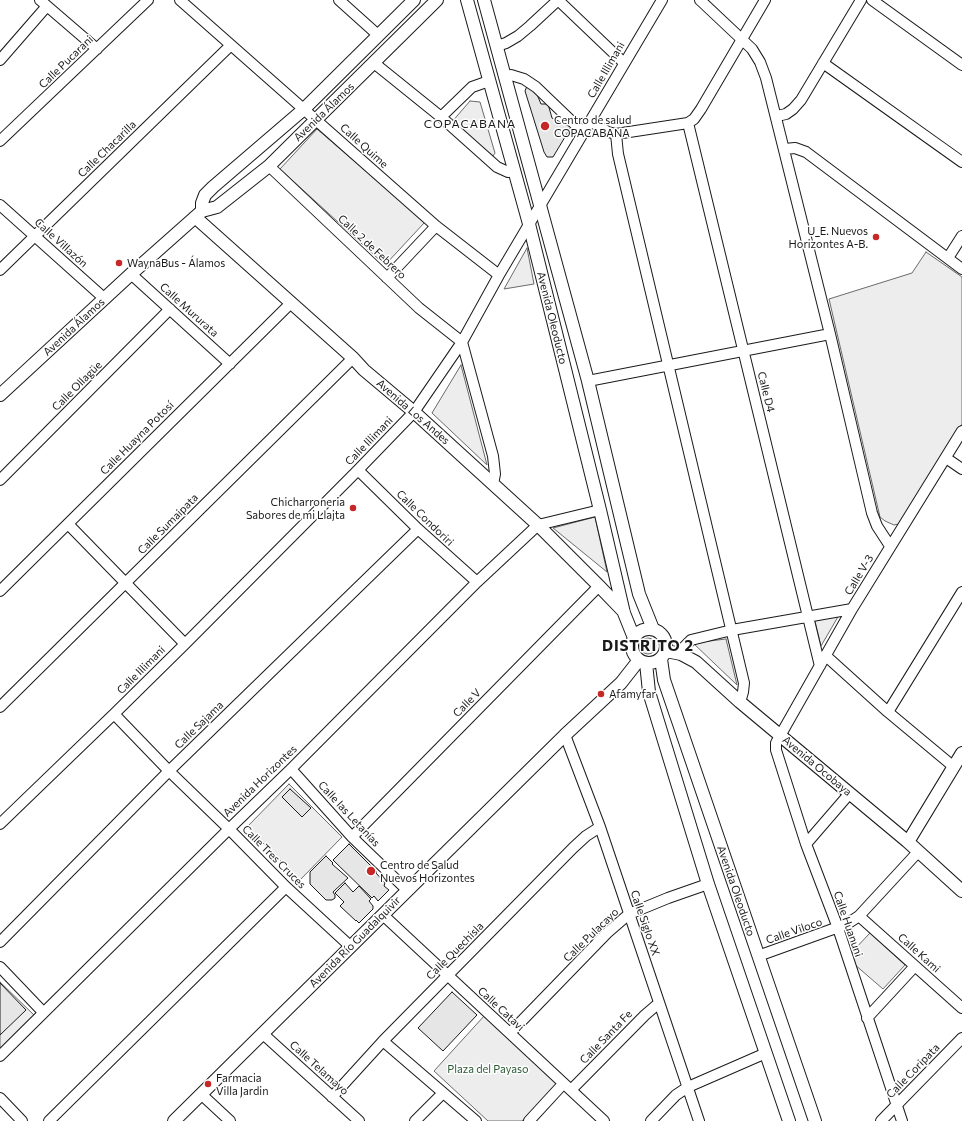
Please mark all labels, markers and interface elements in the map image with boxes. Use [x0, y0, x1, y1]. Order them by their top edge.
street label: Calle Pucarani [36, 33, 96, 91]
street label: Calle Illimani [585, 40, 627, 100]
street label: Avenida Álamos [291, 80, 357, 144]
place label: Centro de salud COPACABANA [554, 113, 631, 139]
district label: COPACABANA [424, 117, 516, 131]
street label: Calle Chacarilla [75, 118, 139, 180]
marker: Centro de salud COPACABANA [539, 120, 551, 132]
street label: Calle Quime [337, 121, 391, 171]
street label: Calle 2 de Febrero [335, 212, 409, 282]
street label: Calle Villazón [32, 216, 90, 270]
place label: U_E. Nuevos Horizontes A-B. [789, 224, 868, 250]
marker: U_E. Nuevos Horizontes A-B. [871, 232, 881, 242]
place label: WaynaBus - Álamos [127, 256, 225, 270]
marker: WaynaBus - Álamos [114, 258, 124, 268]
street label: Avenida Oleoducto [534, 270, 570, 366]
street label: Calle Mururata [157, 280, 221, 340]
street label: Avenida Álamos [41, 295, 107, 359]
street label: Calle Ollagüe [49, 358, 105, 414]
street label: Calle D4 [755, 370, 777, 414]
street label: Avenida Los Andes [374, 377, 452, 447]
street label: Calle Huayna Potosí [97, 398, 177, 478]
street label: Calle Illimani [342, 414, 396, 468]
street label: Calle Condoriri [394, 487, 456, 549]
street label: Calle Sumaipata [135, 491, 201, 557]
place label: Chicharroneria Sabores de mi Llajta [246, 495, 345, 521]
marker: Chicharroneria Sabores de mi Llajta [348, 503, 358, 513]
street label: Calle V-3 [842, 552, 876, 598]
district label: DISTRITO 2 [602, 637, 694, 655]
street label: Calle Illimani [114, 643, 168, 697]
street label: Calle V [450, 686, 484, 720]
place label: Afamyfar [609, 687, 656, 701]
marker: Afamyfar [596, 689, 606, 699]
street label: Calle Sajama [172, 698, 226, 752]
street label: Avenida Ocobaya [780, 733, 854, 799]
street label: Avenida Horizontes [220, 742, 300, 820]
street label: Calle las Letanías [315, 779, 383, 849]
street label: Calle Tres Cruces [240, 823, 308, 891]
street label: Avenida Oleoducto [714, 844, 758, 938]
place label: Centro de Salud Nuevos Horizontes [380, 858, 475, 884]
marker: Centro de Salud Nuevos Horizontes [365, 865, 377, 877]
street label: Calle Siglo XX [628, 889, 662, 957]
street label: Calle Huanuni [831, 889, 865, 959]
street label: Avenida Río Guadalquivir [307, 894, 403, 990]
street label: Calle Pulacayo [561, 905, 621, 965]
street label: Calle Viloco [764, 915, 824, 947]
street label: Calle Quechisla [424, 920, 486, 982]
street label: Calle Kami [895, 931, 943, 975]
street label: Calle Catavi [475, 984, 527, 1034]
street label: Calle Santa Fe [577, 1007, 635, 1067]
street label: Calle Telamayo [287, 1038, 351, 1098]
street label: Calle Coripata [884, 1041, 942, 1101]
park label: Plaza del Payaso [447, 1062, 529, 1076]
place label: Farmacia Villa Jardin [216, 1071, 268, 1097]
marker: Farmacia Villa Jardin [203, 1079, 213, 1089]

